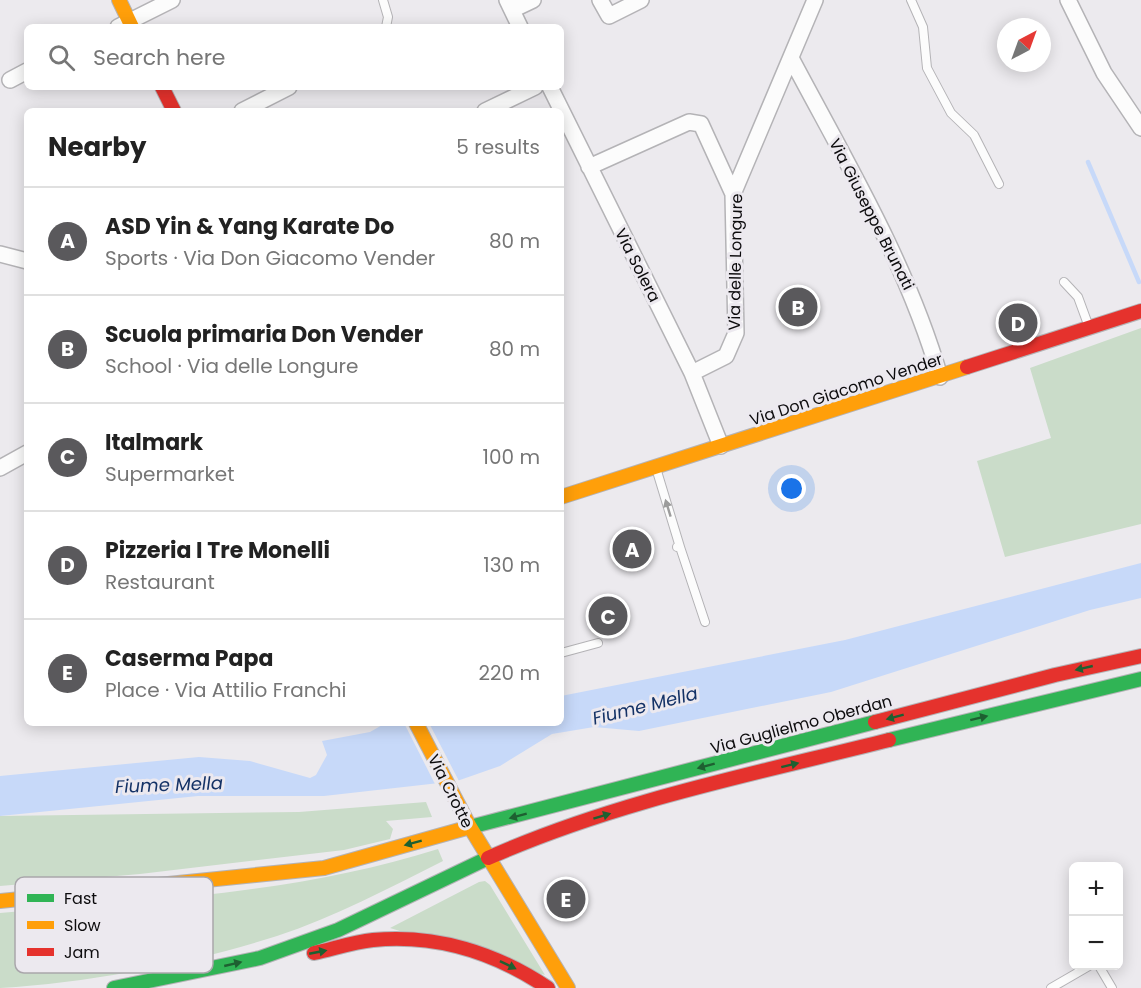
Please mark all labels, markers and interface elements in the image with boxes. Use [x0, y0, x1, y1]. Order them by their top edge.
north arrow [997, 18, 1051, 72]
search box [24, 24, 564, 90]
icon: search [45, 41, 78, 74]
text: Search here [93, 42, 226, 73]
text: Nearby [48, 129, 146, 165]
text: 5 results [456, 133, 540, 161]
street label: Via Giuseppe Brunati [823, 134, 920, 294]
street label: Via delle Longure [723, 193, 748, 331]
text: ASD Yin & Yang Karate Do [105, 211, 394, 242]
street label: Via Solera [609, 224, 666, 306]
text: A [60, 227, 75, 255]
text: 80 m [489, 227, 540, 255]
text: Sports · Via Don Giacomo Vender [105, 244, 435, 272]
pin: B [778, 284, 818, 330]
pin: D [998, 300, 1038, 346]
text: Scuola primaria Don Vender [105, 319, 423, 350]
text: B [61, 335, 74, 363]
text: 80 m [489, 335, 540, 363]
street label: Via Don Giacomo Vender [747, 347, 946, 432]
text: School · Via delle Longure [105, 352, 358, 380]
text: Italmark [105, 427, 203, 458]
text: C [60, 443, 75, 471]
text: 100 m [483, 443, 540, 471]
text: Supermarket [105, 460, 234, 488]
your location [777, 474, 806, 503]
one-way arrow [663, 499, 672, 517]
pin: A [612, 526, 652, 572]
text: Pizzeria I Tre Monelli [105, 535, 330, 566]
text: D [60, 551, 75, 579]
text: 130 m [483, 551, 540, 579]
text: Restaurant [105, 568, 215, 596]
pin: C [588, 594, 628, 638]
text: Caserma Papa [105, 643, 273, 674]
text: E [62, 659, 73, 687]
text: 220 m [479, 659, 540, 687]
one-way arrow [1074, 664, 1093, 674]
text: Place · Via Attilio Franchi [105, 676, 346, 704]
water label: Fiume Mella [590, 680, 700, 731]
street label: Via Guglielmo Oberdan [708, 689, 895, 760]
one-way arrow [886, 712, 904, 722]
one-way arrow [970, 712, 988, 722]
street label: Via Crotte [422, 750, 479, 832]
one-way arrow [781, 760, 799, 770]
one-way arrow [697, 761, 715, 771]
water label: Fiume Mella [115, 770, 223, 799]
one-way arrow [509, 811, 527, 821]
one-way arrow [593, 811, 611, 820]
one-way arrow [404, 839, 422, 848]
map controls [1069, 862, 1123, 970]
button: + [1069, 862, 1123, 916]
pin: E [546, 876, 586, 922]
legend [15, 877, 213, 973]
text: Fast [64, 887, 97, 910]
text: Slow [64, 914, 101, 937]
button: − [1069, 916, 1123, 970]
text: Jam [64, 941, 100, 964]
one-way arrow [309, 947, 328, 956]
one-way arrow [224, 959, 243, 968]
one-way arrow [499, 960, 516, 969]

